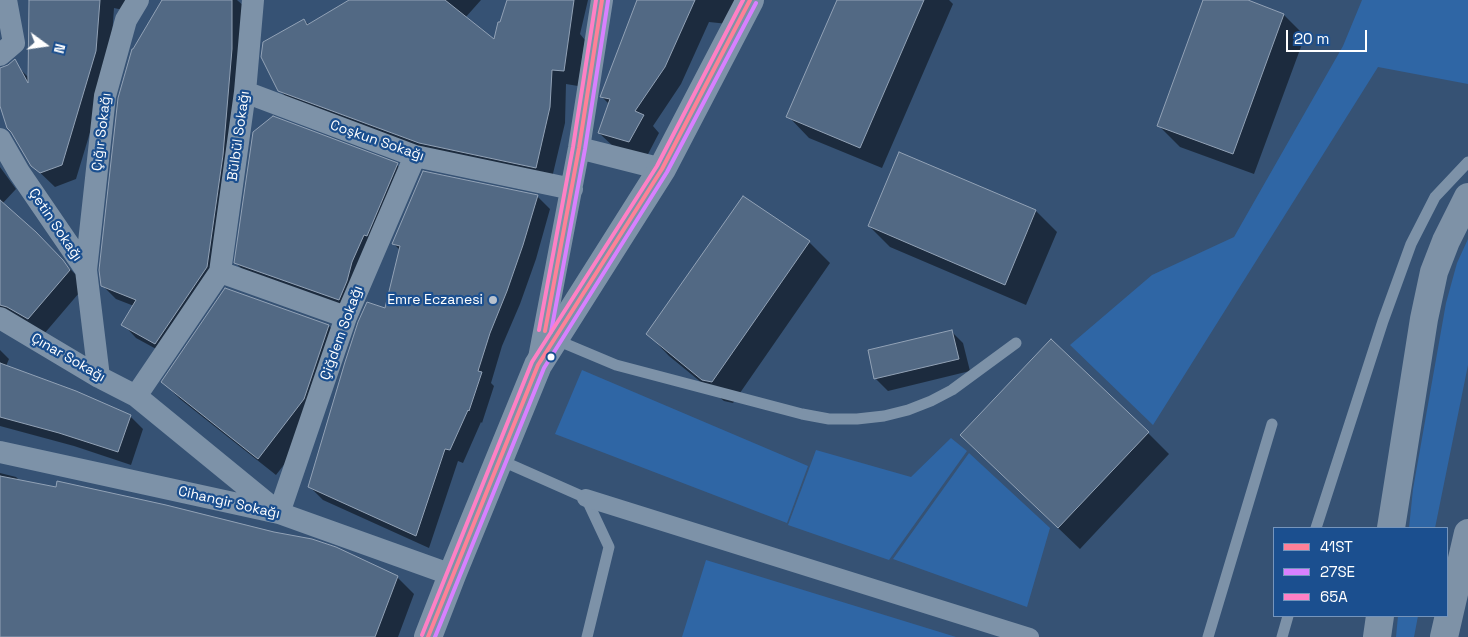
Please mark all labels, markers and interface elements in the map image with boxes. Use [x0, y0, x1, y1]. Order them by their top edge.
north arrow [20, 20, 70, 70]
scale bar [1288, 20, 1369, 52]
text: 20 m [1294, 29, 1329, 48]
text: N [50, 42, 69, 55]
street label: Bülbül Sokağı [224, 90, 254, 182]
street label: Çığır Sokağı [89, 92, 115, 172]
street label: Coşkun Sokağı [328, 117, 426, 165]
street label: Çetin Sokağı [25, 186, 85, 264]
street label: Çiğdem Sokağı [317, 284, 367, 382]
place label: Emre Eczanesi [387, 292, 483, 308]
marker: Emre Eczanesi [487, 294, 499, 306]
street label: Çınar Sokağı [28, 330, 108, 386]
unlabelled marker [546, 352, 556, 362]
street label: Cihangir Sokağı [177, 483, 281, 523]
legend [1273, 527, 1448, 617]
text: 41ST [1320, 537, 1353, 556]
text: 27SE [1320, 562, 1355, 581]
text: 65A [1320, 587, 1348, 606]

